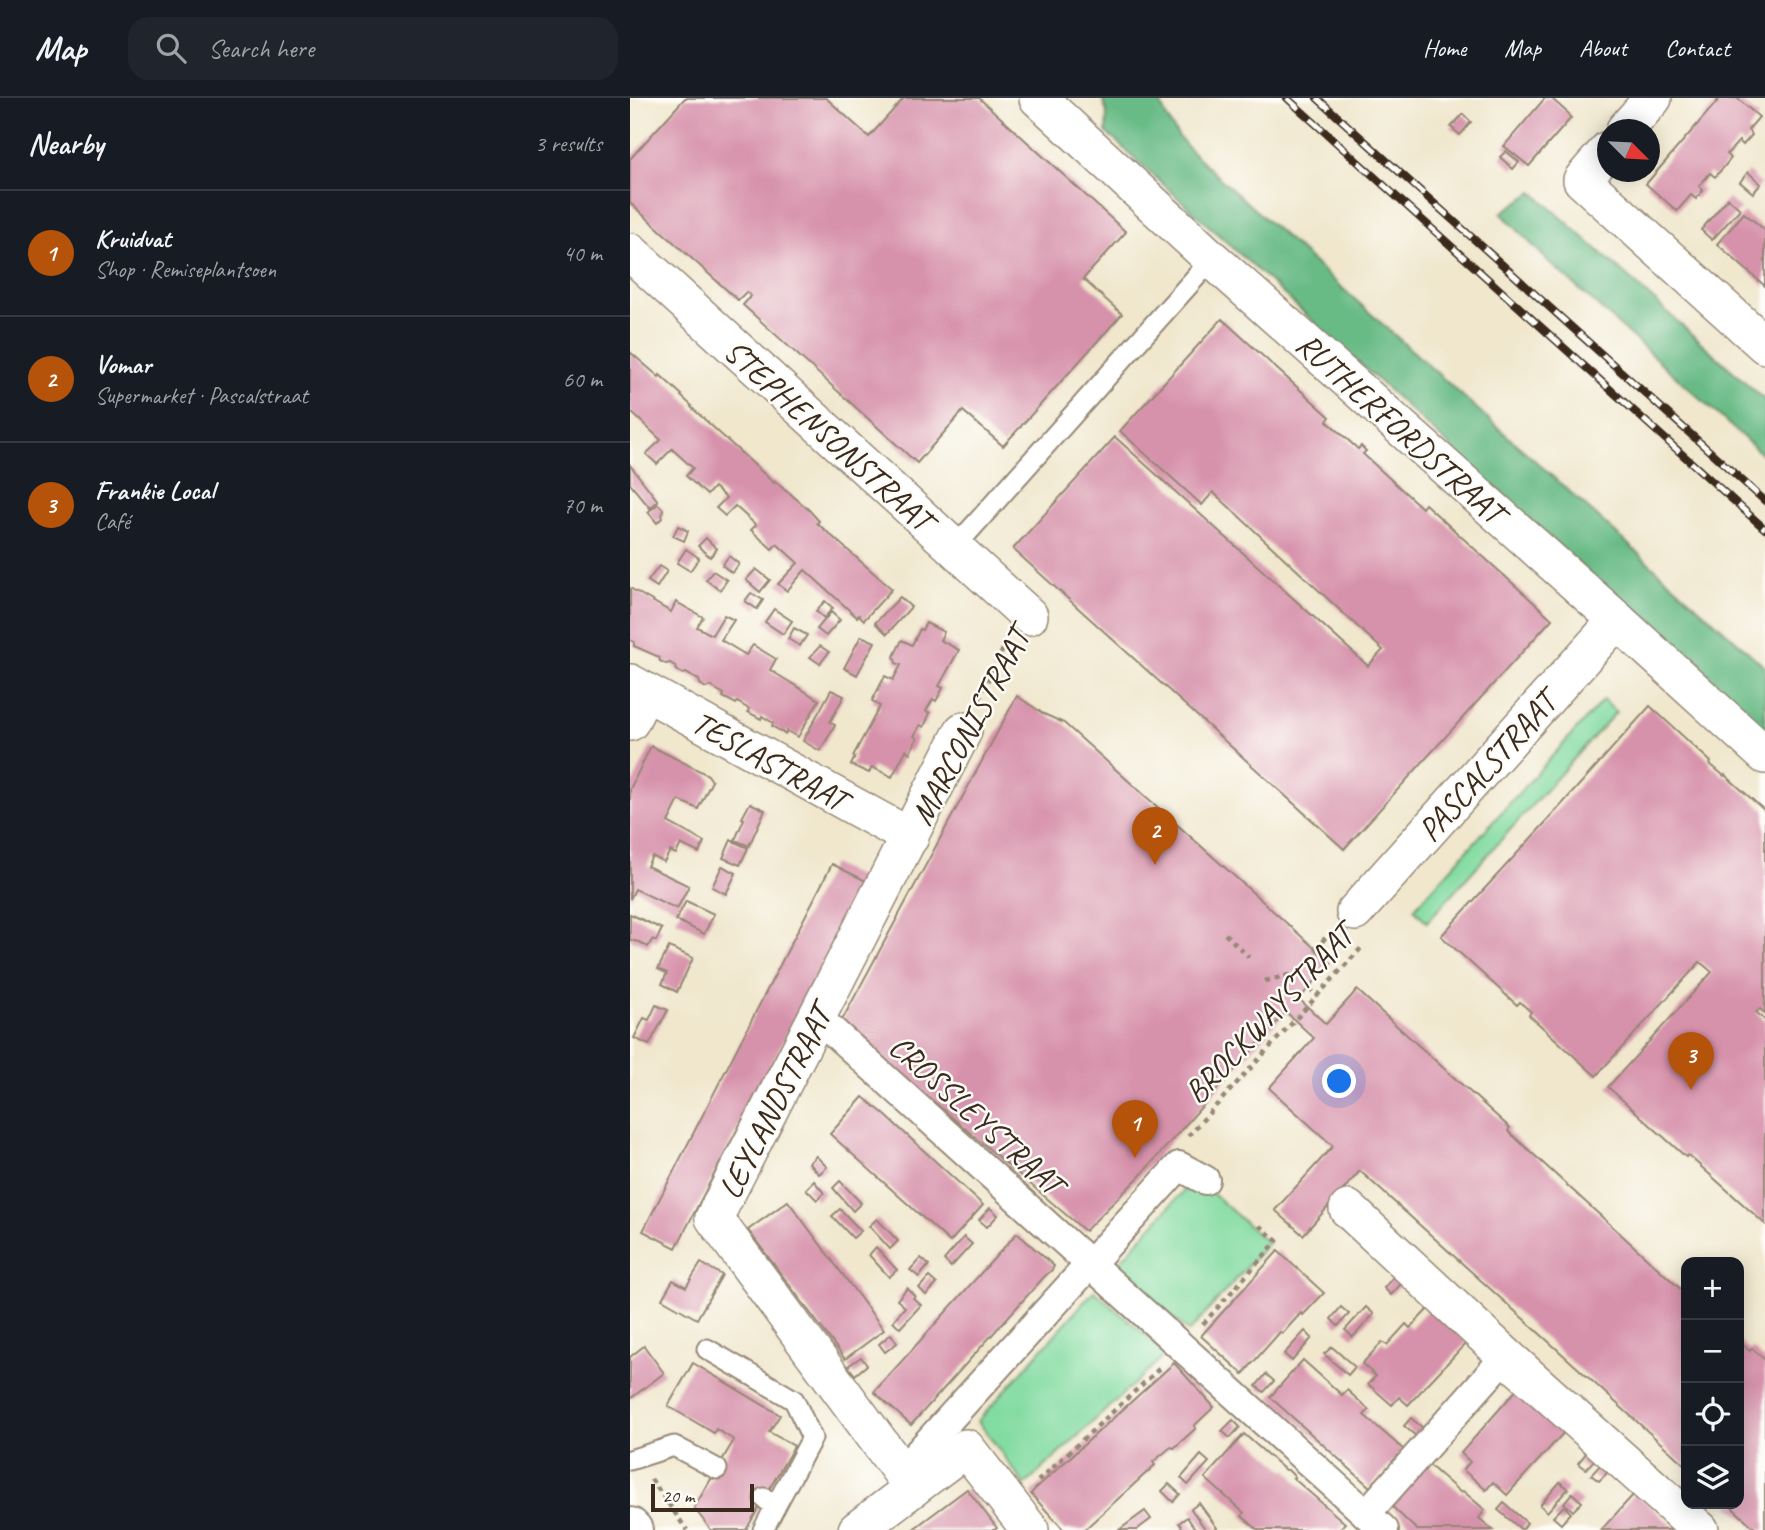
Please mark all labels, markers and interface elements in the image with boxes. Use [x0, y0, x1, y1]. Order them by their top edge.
search box [128, 17, 618, 80]
text: Map [35, 27, 86, 69]
icon: search [152, 29, 190, 67]
text: Search here [208, 32, 314, 65]
text: Home [1423, 33, 1466, 63]
text: Map [1504, 33, 1541, 63]
text: About [1579, 33, 1627, 63]
text: Contact [1665, 33, 1730, 63]
north arrow [1597, 119, 1660, 182]
text: Nearby [28, 125, 104, 163]
text: 3 results [535, 129, 602, 158]
text: Kruidvat [95, 222, 171, 255]
text: 1 [46, 239, 56, 268]
text: 40 m [563, 239, 602, 268]
text: Shop · Remiseplantsoen [95, 255, 276, 284]
street label: RUTHERFORDSTRAAT [1288, 323, 1519, 538]
street label: STEPHENSONSTRAAT [715, 330, 947, 545]
text: Vomar [95, 348, 151, 381]
text: 2 [46, 365, 56, 394]
text: 60 m [563, 365, 602, 394]
text: Supermarket · Pascalstraat [95, 381, 308, 410]
text: Frankie Local [95, 474, 215, 507]
text: 3 [46, 491, 56, 520]
text: 70 m [563, 491, 602, 520]
text: Café [95, 507, 130, 536]
street label: MARCONISTRAAT [900, 614, 1043, 832]
street label: PASCALSTRAAT [1408, 677, 1570, 850]
street label: TESLASTRAAT [685, 701, 860, 824]
pin: 2 [1132, 807, 1178, 865]
street label: BROCKWAYSTRAAT [1175, 910, 1367, 1112]
street label: LEYLANDSTRAAT [708, 992, 845, 1206]
street label: CROSSLEYSTRAAT [880, 1025, 1077, 1209]
pin: 3 [1668, 1032, 1714, 1090]
your location [1322, 1064, 1356, 1098]
pin: 1 [1112, 1100, 1158, 1158]
map controls [1681, 1257, 1744, 1509]
button: + [1681, 1257, 1744, 1320]
button: − [1681, 1320, 1744, 1383]
button: locate [1681, 1383, 1744, 1446]
button: layers [1681, 1446, 1744, 1509]
scale bar [651, 1481, 754, 1513]
text: 20 m [662, 1484, 694, 1508]

